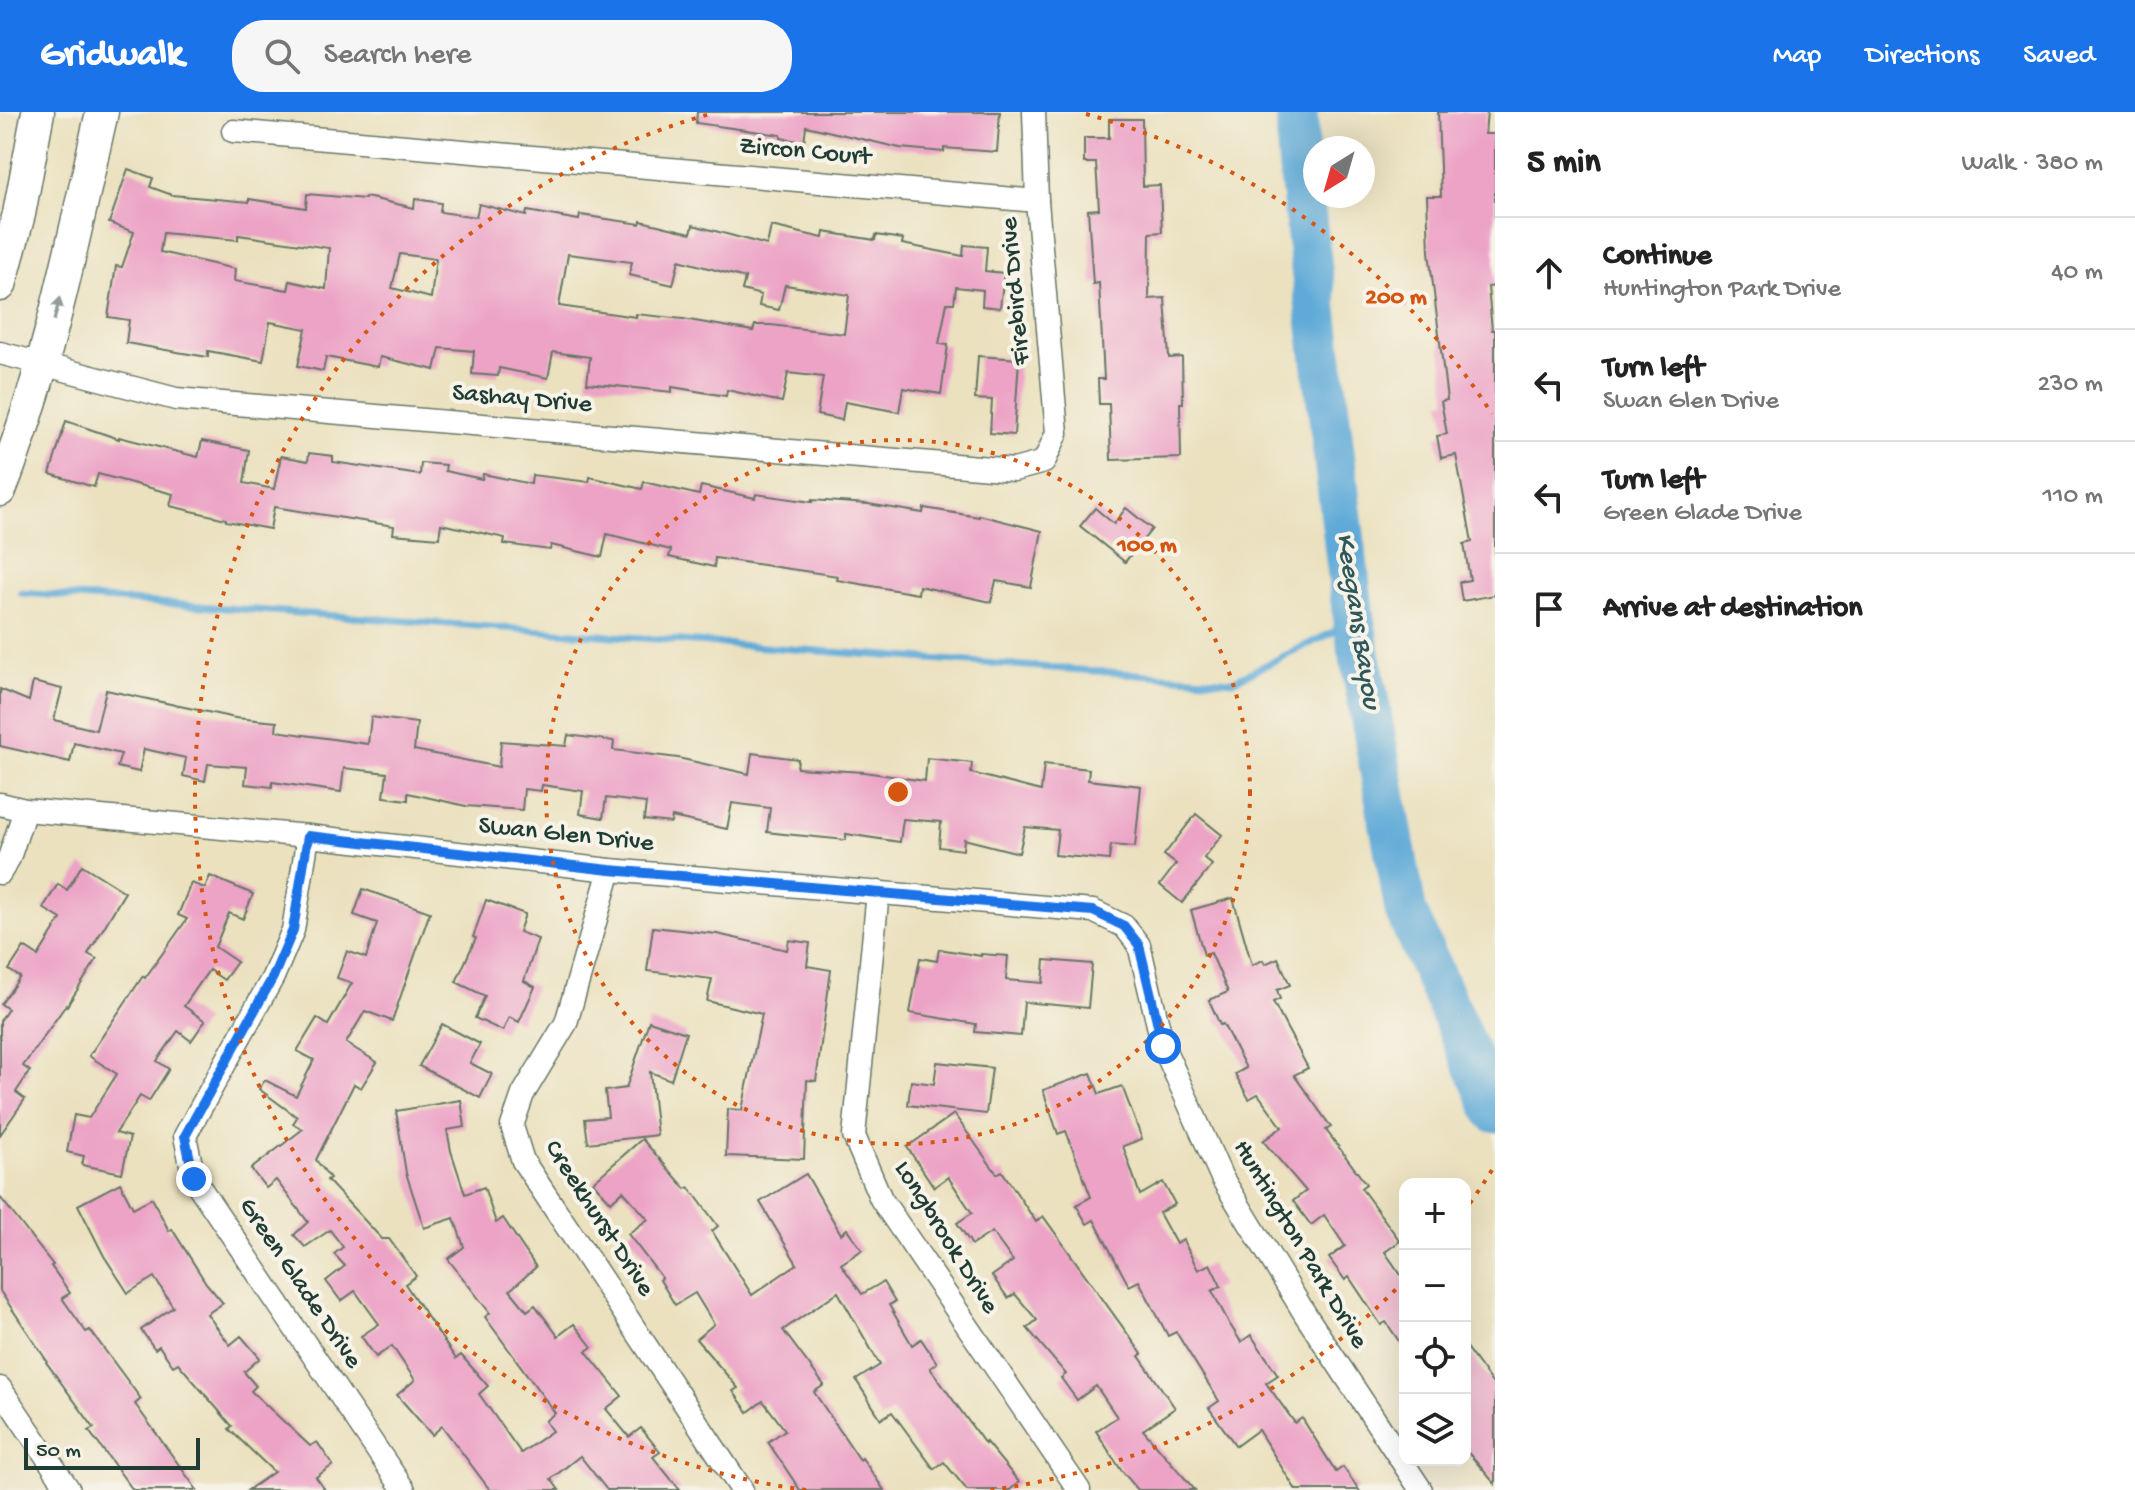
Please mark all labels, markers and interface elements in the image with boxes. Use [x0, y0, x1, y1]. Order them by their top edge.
search box [232, 20, 792, 92]
text: Gridwalk [40, 34, 184, 78]
icon: search [260, 34, 304, 78]
text: Search here [324, 39, 472, 74]
text: Map [1773, 40, 1821, 73]
text: Directions [1865, 40, 1979, 73]
text: Saved [2023, 40, 2095, 73]
street label: Zircon Court [738, 132, 875, 174]
north arrow [1303, 136, 1375, 208]
text: 5 min [1527, 144, 1601, 184]
text: Walk · 380 m [1962, 149, 2103, 180]
street label: Firebird Drive [995, 215, 1039, 367]
text: Continue [1603, 240, 1712, 275]
icon: ahead [1527, 251, 1571, 295]
text: 40 m [2051, 258, 2103, 289]
text: Huntington Park Drive [1603, 275, 1841, 306]
text: 200 m [1365, 284, 1427, 313]
one-way arrow [51, 297, 64, 322]
text: Turn left [1603, 352, 1704, 387]
icon: left [1527, 363, 1571, 407]
text: 230 m [2037, 370, 2103, 401]
street label: Sashay Drive [451, 378, 594, 422]
text: Swan Glen Drive [1603, 387, 1779, 418]
text: Turn left [1603, 464, 1704, 499]
icon: left [1527, 475, 1571, 519]
text: 110 m [2043, 482, 2103, 513]
text: Green Glade Drive [1603, 499, 1802, 530]
water label: Keegans Bayou [1327, 531, 1388, 714]
text: 100 m [1116, 532, 1177, 561]
icon: arrive [1527, 587, 1571, 631]
text: Arrive at destination [1603, 592, 1863, 627]
centre of rings [884, 778, 912, 806]
street label: Swan Glen Drive [477, 811, 656, 861]
route start [1145, 1028, 1181, 1064]
street label: Creekhurst Drive [536, 1135, 660, 1303]
street label: Huntington Park Drive [1224, 1135, 1374, 1355]
street label: Longbrook Drive [886, 1156, 1005, 1321]
route end [176, 1161, 212, 1197]
map controls [1399, 1178, 1471, 1466]
button: + [1399, 1178, 1471, 1250]
street label: Green Glade Drive [231, 1193, 368, 1376]
button: − [1399, 1250, 1471, 1322]
button: locate [1399, 1322, 1471, 1394]
button: layers [1399, 1394, 1471, 1466]
scale bar [24, 1434, 200, 1470]
text: 50 m [36, 1439, 81, 1465]

